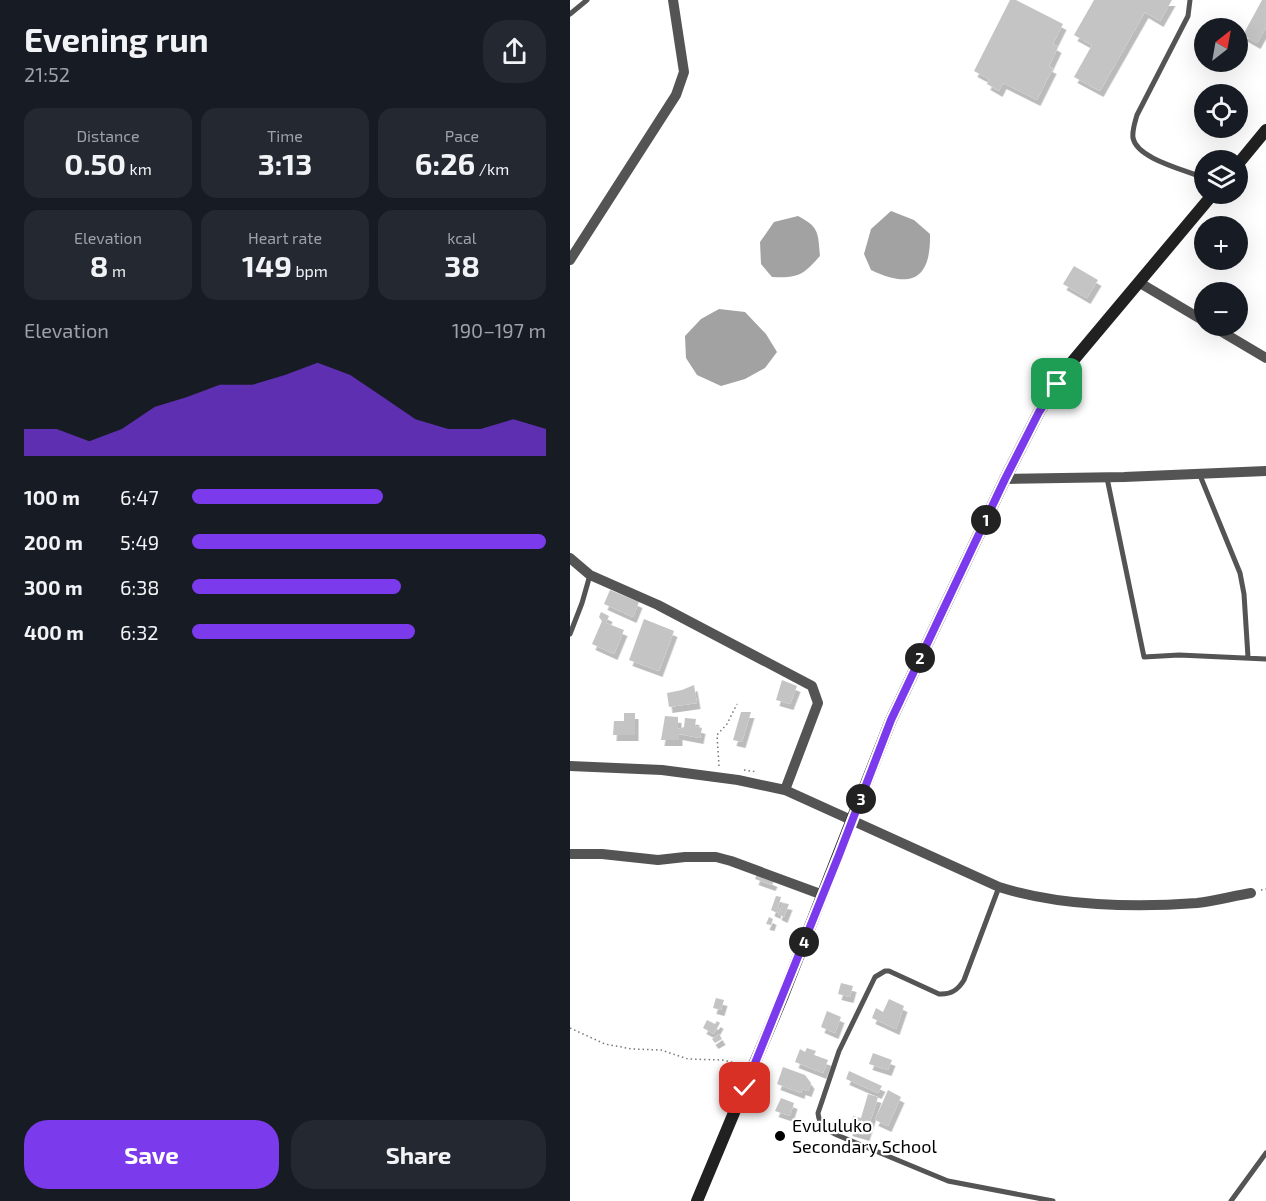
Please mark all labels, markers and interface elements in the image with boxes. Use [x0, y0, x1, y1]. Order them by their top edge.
north arrow [1194, 18, 1248, 72]
map controls [1194, 18, 1248, 336]
text: Evening run [24, 19, 209, 59]
button: share [483, 20, 546, 83]
text: 21:52 [24, 62, 70, 86]
button: locate [1194, 84, 1248, 138]
text: Distance [76, 126, 140, 145]
text: Time [267, 126, 303, 145]
text: Pace [445, 126, 479, 145]
text: 0.50 [64, 145, 126, 181]
text: 3:13 [258, 145, 312, 181]
text: 6:26 [415, 145, 475, 181]
button: layers [1194, 150, 1248, 204]
text: km [126, 159, 152, 178]
text: /km [475, 159, 509, 178]
button: + [1194, 216, 1248, 270]
text: Elevation [74, 228, 142, 247]
text: Heart rate [248, 228, 322, 247]
text: kcal [447, 228, 477, 247]
text: 8 [90, 247, 109, 283]
text: 149 [242, 247, 292, 283]
text: 38 [444, 247, 480, 283]
text: m [109, 261, 126, 280]
text: bpm [292, 261, 328, 280]
button: − [1194, 282, 1248, 336]
text: Elevation [24, 318, 109, 342]
text: 190–197 m [452, 318, 546, 342]
pin [1031, 358, 1082, 409]
icon: arrive [1040, 367, 1073, 400]
text: 100 m [24, 485, 80, 509]
text: 6:47 [120, 485, 159, 509]
pin: 1 [971, 505, 1001, 535]
text: 1 [983, 510, 989, 529]
text: 200 m [24, 530, 83, 554]
text: 5:49 [120, 530, 159, 554]
text: 300 m [24, 575, 83, 599]
text: 6:38 [120, 575, 159, 599]
text: 400 m [24, 620, 84, 644]
text: 6:32 [120, 620, 159, 644]
pin: 2 [905, 643, 935, 673]
text: 2 [915, 648, 925, 667]
pin: 3 [846, 784, 876, 814]
text: 3 [856, 789, 866, 808]
pin: 4 [789, 927, 819, 957]
text: 4 [799, 932, 809, 951]
pin [719, 1062, 770, 1113]
icon: check [728, 1071, 761, 1104]
place label: Evululuko Secondary School [792, 1114, 937, 1157]
button: Save [24, 1120, 279, 1189]
button: Share [291, 1120, 546, 1189]
marker: Evululuko Secondary School [773, 1129, 787, 1143]

